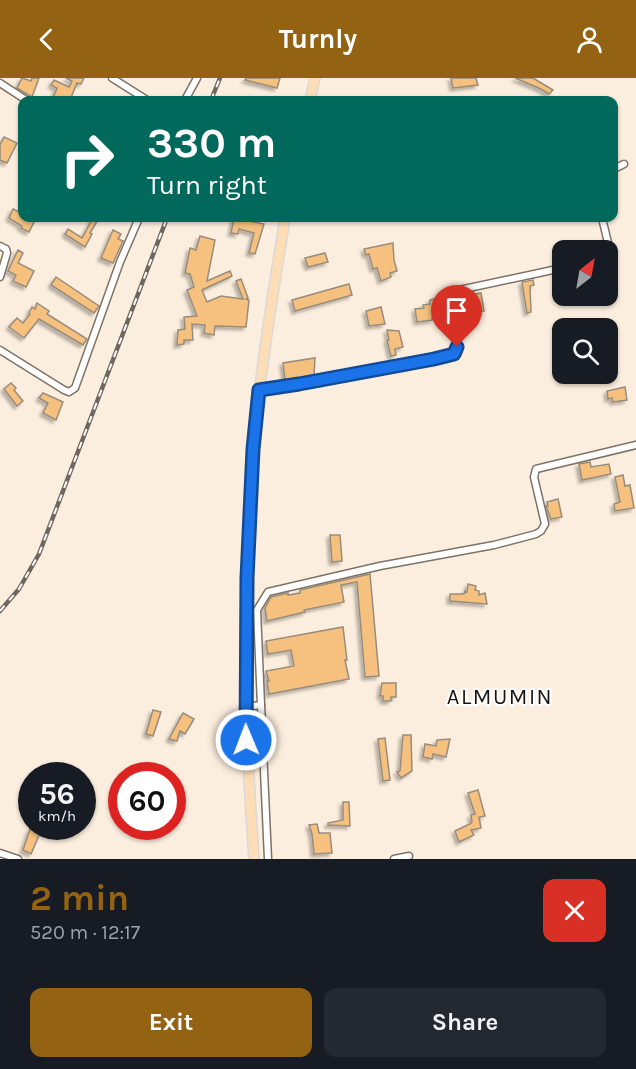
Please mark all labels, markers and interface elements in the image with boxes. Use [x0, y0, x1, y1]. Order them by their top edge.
icon: back [30, 23, 63, 56]
text: Turnly [279, 23, 357, 55]
icon: person [573, 23, 606, 56]
text: 330 m [147, 118, 276, 168]
icon: right [48, 120, 126, 198]
text: Turn right [147, 169, 267, 201]
north arrow [552, 240, 618, 306]
map controls [552, 240, 618, 384]
pin [431, 285, 482, 347]
icon: arrive [440, 294, 473, 327]
button: search [552, 318, 618, 384]
district label: ALMUMIN [447, 684, 553, 710]
position arrow [214, 708, 278, 772]
speed limit sign: 60 [108, 762, 186, 840]
text: 56 [39, 776, 75, 812]
text: km/h [38, 807, 76, 825]
text: 2 min [30, 877, 129, 919]
button: close [543, 879, 606, 942]
text: 520 m · 12:17 [30, 921, 140, 944]
button: Exit [30, 988, 312, 1057]
button: Share [324, 988, 606, 1057]

